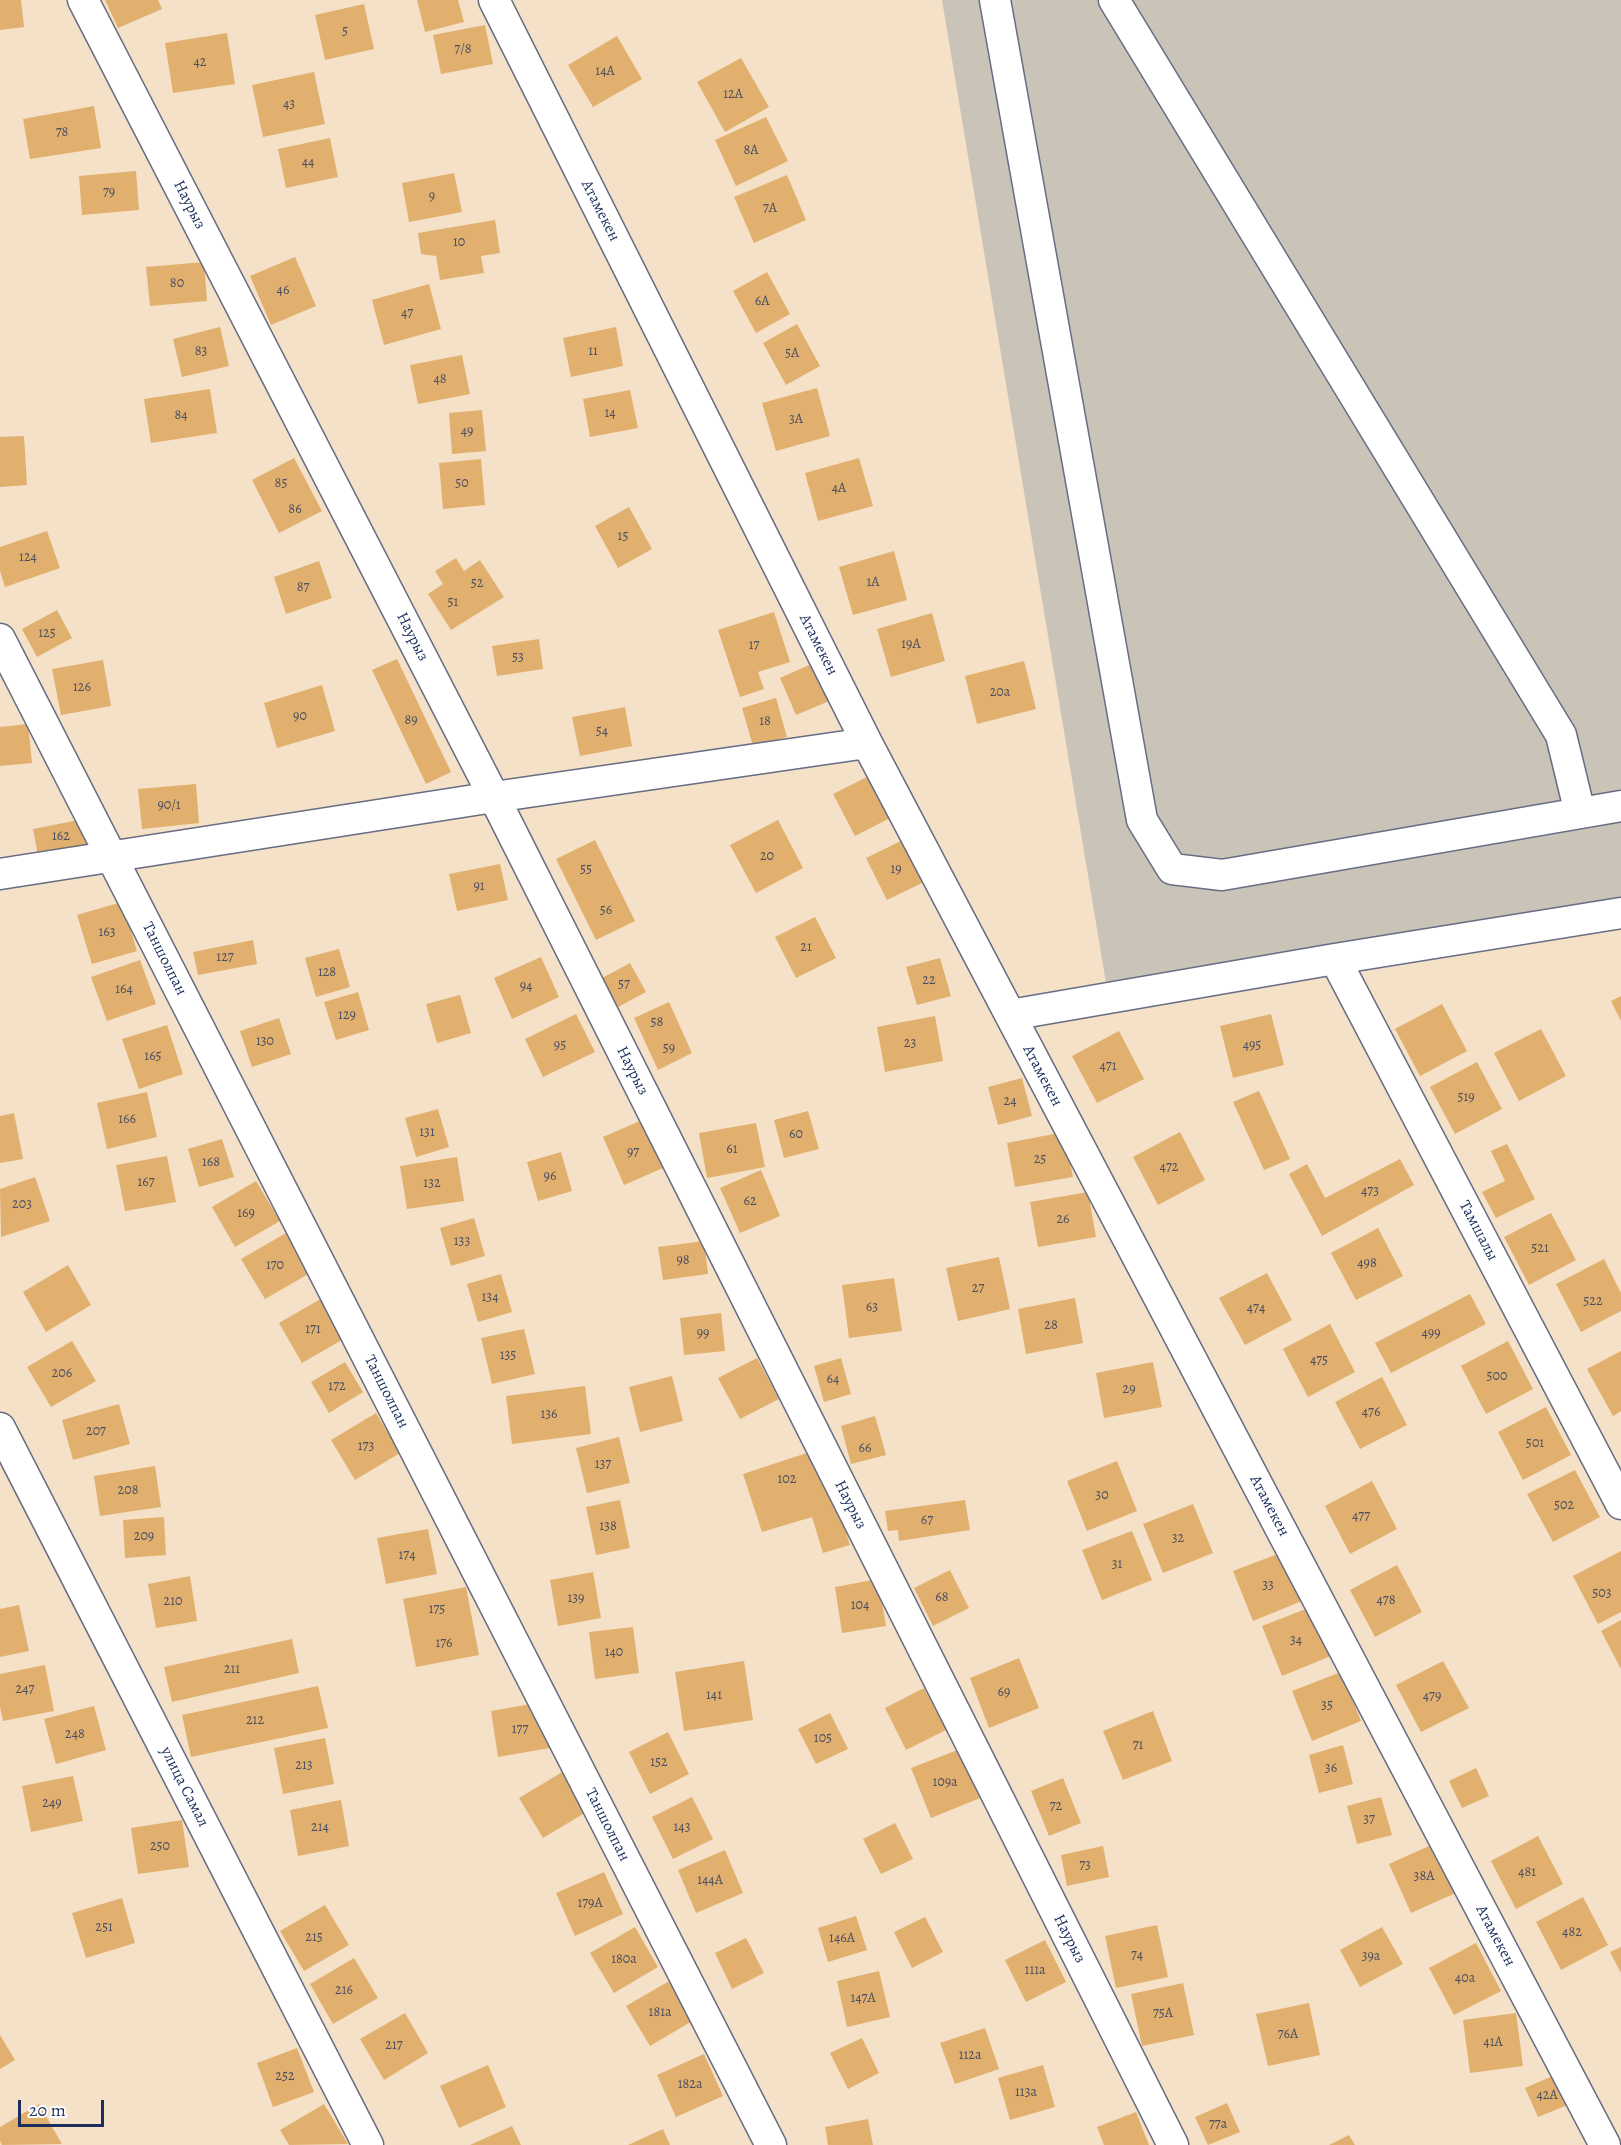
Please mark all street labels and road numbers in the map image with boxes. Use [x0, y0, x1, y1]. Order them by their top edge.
street label: Наурыз [169, 177, 209, 233]
street label: Атамекен [576, 177, 624, 245]
street label: Наурыз [392, 609, 432, 665]
street label: Атамекен [794, 611, 842, 679]
street label: Таншолпан [137, 919, 191, 999]
street label: Атамекен [1018, 1042, 1066, 1110]
street label: Наурыз [612, 1043, 652, 1099]
street label: Тамшалы [1454, 1198, 1502, 1264]
street label: Таншолпан [359, 1352, 413, 1432]
street label: Атамекен [1245, 1472, 1293, 1540]
street label: Наурыз [830, 1477, 870, 1533]
street label: улица Самал [156, 1744, 212, 1830]
street label: Таншолпан [580, 1785, 634, 1865]
street label: Атамекен [1471, 1902, 1519, 1970]
street label: Наурыз [1049, 1911, 1089, 1967]

